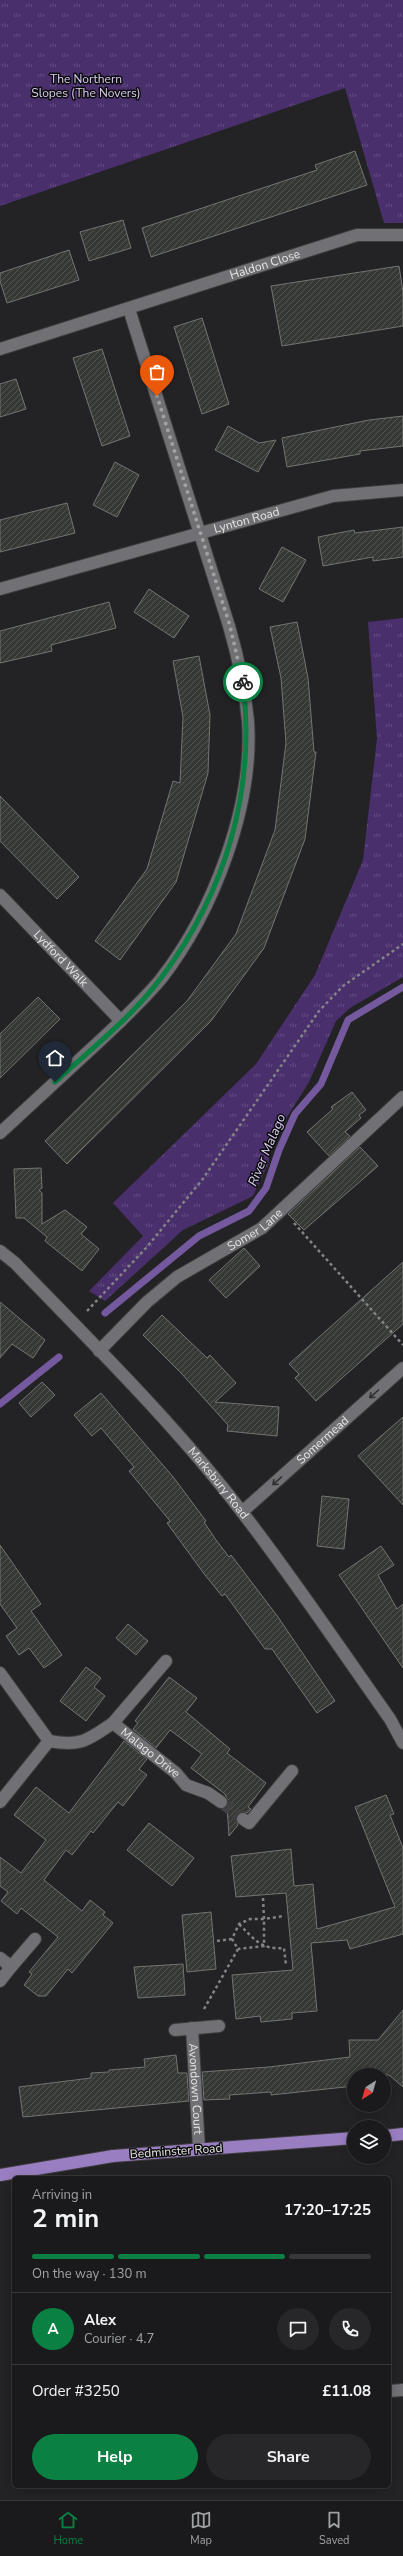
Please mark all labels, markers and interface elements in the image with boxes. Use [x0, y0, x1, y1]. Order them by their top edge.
park label: The Northern Slopes (The Novers) [31, 71, 141, 101]
street label: Haldon Close [228, 246, 302, 283]
pin [140, 355, 174, 396]
icon: bag [146, 361, 168, 383]
street label: Lynton Road [212, 503, 281, 537]
courier [223, 662, 263, 702]
icon: bike [232, 671, 254, 693]
street label: Lydford Walk [30, 927, 92, 991]
pin [38, 1041, 72, 1082]
icon: home [44, 1047, 66, 1069]
water label: River Malago [244, 1111, 290, 1189]
street label: Somer Lane [224, 1205, 286, 1254]
one-way arrow [369, 1389, 379, 1399]
street label: Somermead [293, 1412, 352, 1468]
street label: Marksbury Road [184, 1444, 252, 1522]
one-way arrow [272, 1476, 282, 1485]
street label: Malago Drive [117, 1724, 184, 1781]
street label: Avondown Court [185, 2043, 206, 2136]
north arrow [347, 2068, 391, 2112]
map controls [347, 2068, 391, 2164]
button: layers [347, 2120, 391, 2164]
street label: Bedminster Road [129, 2140, 223, 2162]
text: Arriving in [32, 2186, 92, 2204]
text: 17:20–17:25 [284, 2200, 371, 2220]
text: 2 min [32, 2201, 99, 2236]
text: On the way · 130 m [32, 2265, 147, 2283]
button: chat [277, 2308, 319, 2350]
button: phone [329, 2308, 371, 2350]
text: Alex [84, 2310, 116, 2330]
text: A [47, 2319, 59, 2339]
text: Courier · 4.7 [84, 2330, 154, 2348]
text: Order #3250 [32, 2381, 120, 2401]
text: £11.08 [322, 2381, 371, 2401]
button: Help [32, 2434, 198, 2480]
button: Share [206, 2434, 371, 2480]
tab: Home [53, 2509, 83, 2548]
tab: Map [190, 2509, 212, 2548]
tab: Saved [319, 2509, 350, 2548]

